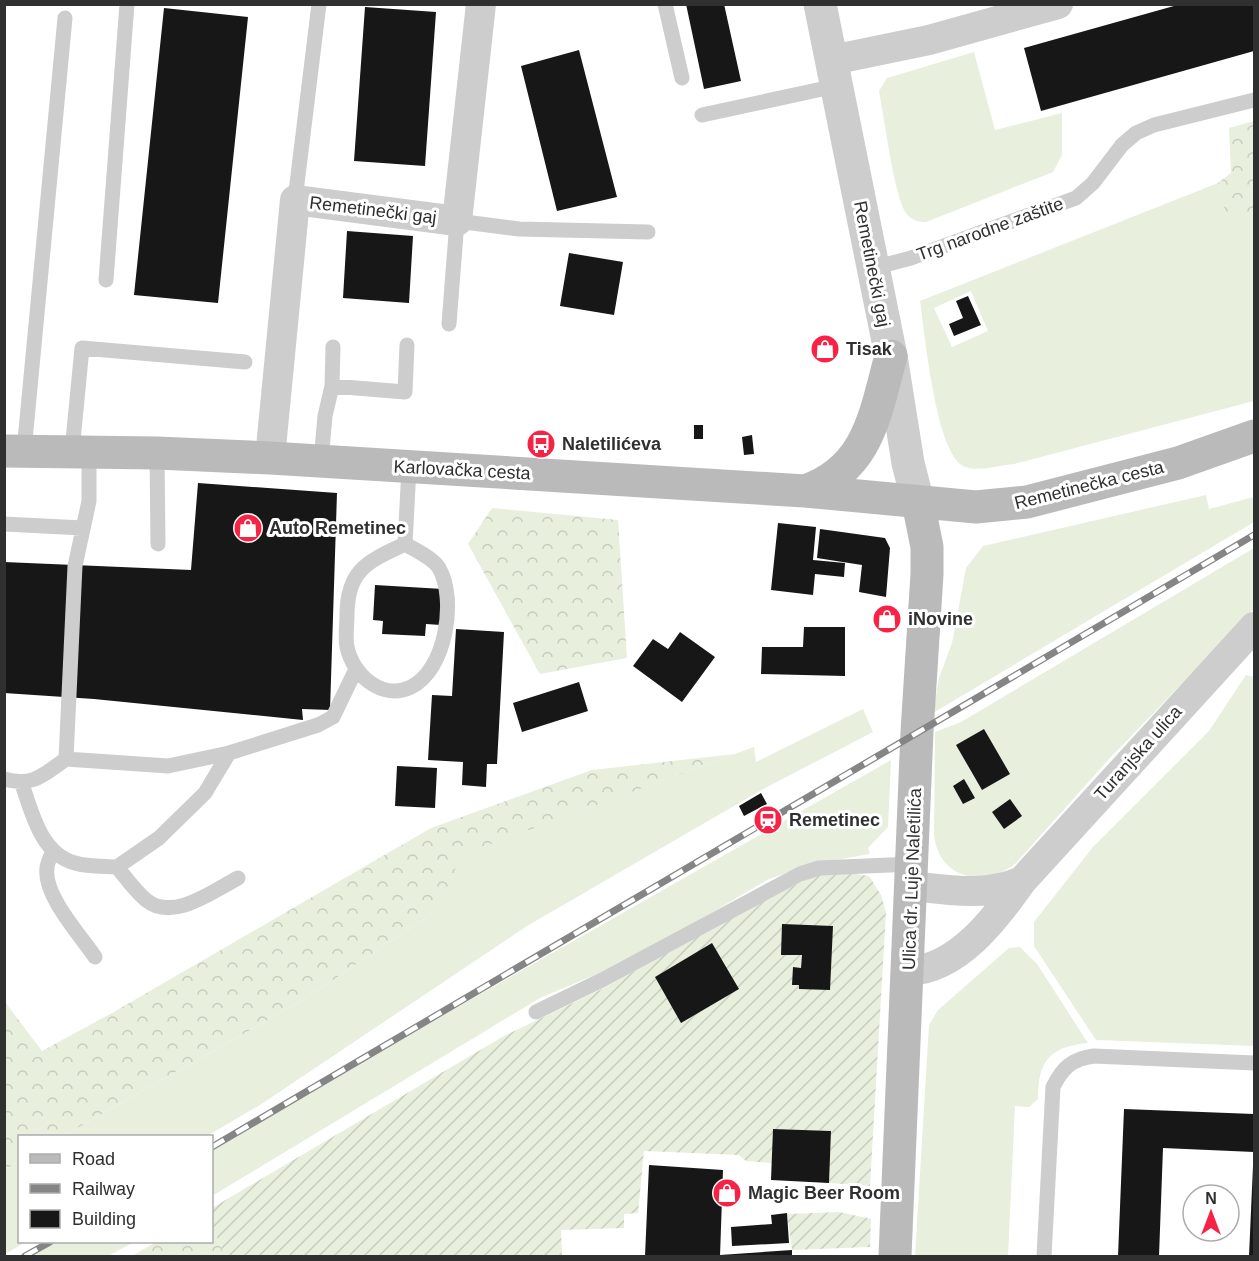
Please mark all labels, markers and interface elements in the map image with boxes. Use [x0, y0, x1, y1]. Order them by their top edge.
street label: Remetinečki gaj [308, 192, 438, 228]
street label: Trg narodne zaštite [914, 193, 1066, 265]
street label: Remetinečki gaj [850, 199, 894, 329]
shop icon: Tisak [809, 333, 841, 365]
place label: Tisak [846, 339, 893, 359]
bus stop icon: Naletilićeva [525, 428, 557, 460]
place label: Naletilićeva [562, 434, 662, 454]
street label: Karlovačka cesta [393, 456, 532, 484]
street label: Remetinečka cesta [1012, 457, 1167, 513]
shop icon: Auto Remetinec [232, 512, 264, 544]
place label: Auto Remetinec [269, 518, 406, 538]
shop icon: iNovine [871, 603, 903, 635]
place label: iNovine [908, 609, 973, 629]
street label: Turanjska ulica [1090, 701, 1186, 804]
street label: Ulica dr. Luje Naletilića [899, 787, 925, 970]
station icon: Remetinec [752, 804, 784, 836]
place label: Remetinec [789, 810, 880, 830]
legend [18, 1135, 213, 1243]
text: Road [72, 1149, 115, 1169]
shop icon: Magic Beer Room [711, 1177, 743, 1209]
text: Railway [72, 1179, 135, 1199]
place label: Magic Beer Room [748, 1183, 900, 1203]
north arrow [1181, 1183, 1241, 1243]
text: N [1205, 1190, 1217, 1207]
text: Building [72, 1209, 136, 1229]

